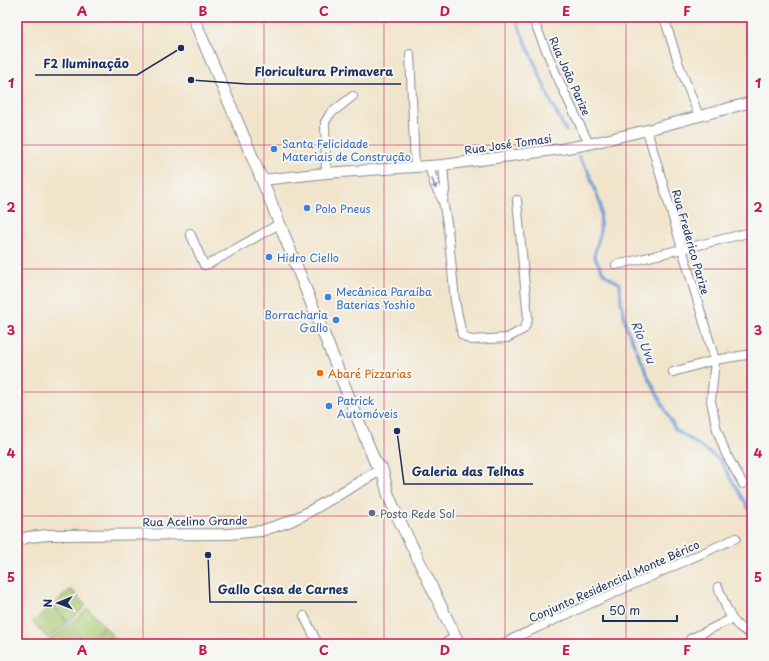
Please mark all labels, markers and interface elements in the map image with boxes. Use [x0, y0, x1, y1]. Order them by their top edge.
text: A [77, 1, 87, 20]
text: B [199, 1, 208, 20]
text: C [319, 1, 329, 20]
text: D [440, 1, 450, 20]
text: E [562, 1, 570, 20]
text: F [683, 1, 691, 20]
street label: Rua João Parize [545, 34, 595, 118]
callout: F2 Iluminação [35, 51, 137, 75]
text: F2 Iluminação [43, 54, 129, 72]
callout: Floricultura Primavera [247, 60, 401, 84]
text: Floricultura Primavera [255, 62, 394, 80]
text: 1 [8, 73, 14, 92]
text: 1 [755, 73, 761, 92]
street label: Rua José Tomasi [463, 129, 553, 159]
place label: Santa Felicidade Materiais de Construção [282, 135, 411, 165]
marker: Santa Felicidade Materiais de Construção [269, 144, 279, 154]
one-way arrow [432, 179, 438, 191]
street label: Rua Frederico Parize [668, 188, 714, 297]
text: 2 [6, 197, 16, 216]
text: 2 [753, 197, 763, 216]
place label: Polo Pneus [315, 200, 371, 217]
marker: Polo Pneus [302, 203, 312, 213]
place label: Hidro Ciello [277, 249, 339, 266]
marker: Hidro Ciello [264, 252, 274, 262]
place label: Mecânica Paraíba Baterias Yoshio [336, 283, 432, 313]
marker: Mecânica Paraíba Baterias Yoshio [323, 292, 333, 302]
place label: Borracharia Gallo [264, 306, 328, 336]
marker: Borracharia Gallo [331, 315, 341, 325]
water label: Rio Uvu [627, 318, 661, 367]
text: 3 [7, 320, 16, 339]
text: 3 [754, 320, 763, 339]
place label: Abaré Pizzarias [328, 365, 411, 382]
marker: Abaré Pizzarias [315, 368, 325, 378]
place label: Patrick Automóveis [337, 392, 398, 422]
marker: Patrick Automóveis [324, 401, 334, 411]
text: 4 [7, 443, 16, 462]
text: 4 [754, 443, 763, 462]
callout: Galeria das Telhas [404, 460, 533, 484]
text: Galeria das Telhas [412, 462, 525, 480]
place label: Posto Rede Sol [380, 505, 455, 522]
marker: Posto Rede Sol [367, 508, 377, 518]
street label: Rua Acelino Grande [142, 512, 248, 530]
street label: Conjunto Residencial Monte Bérico [526, 536, 702, 626]
text: 5 [7, 567, 15, 586]
text: 5 [754, 567, 762, 586]
callout: Gallo Casa de Carnes [210, 578, 357, 602]
text: Gallo Casa de Carnes [218, 580, 349, 598]
north arrow [38, 583, 78, 623]
scale bar [603, 597, 677, 623]
text: N [39, 598, 56, 608]
text: 50 m [609, 601, 640, 619]
text: A [77, 640, 87, 659]
text: B [199, 640, 208, 659]
text: C [319, 640, 329, 659]
text: D [440, 640, 450, 659]
text: E [562, 640, 570, 659]
text: F [683, 640, 691, 659]

